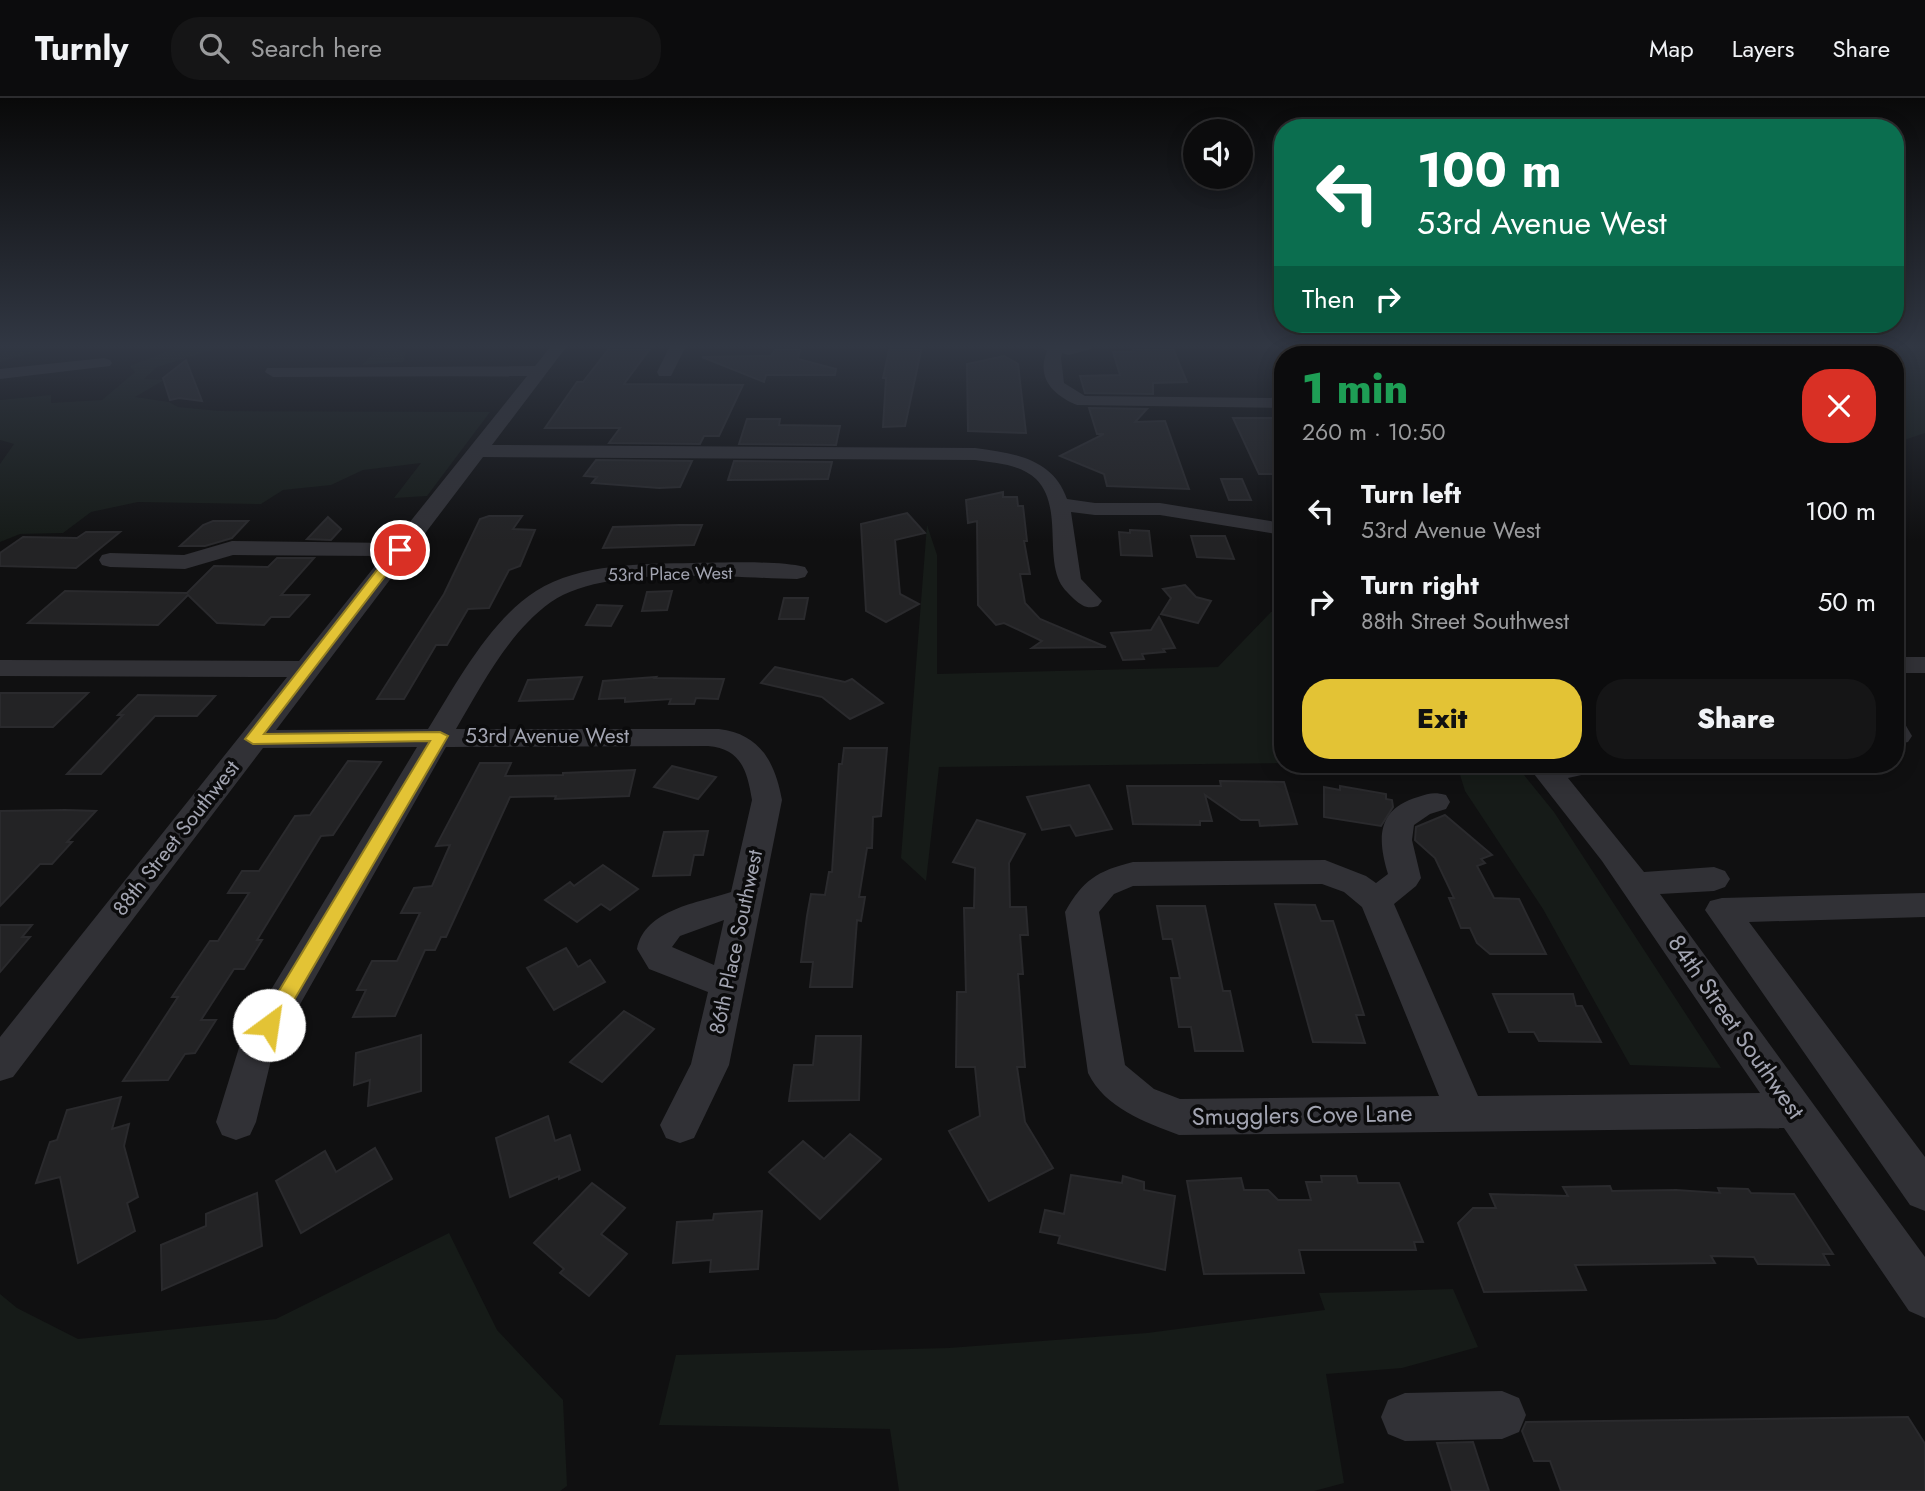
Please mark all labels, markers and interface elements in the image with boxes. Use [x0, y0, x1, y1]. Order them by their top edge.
search box [171, 17, 661, 80]
text: Turnly [35, 25, 129, 72]
icon: search [195, 29, 233, 67]
text: Search here [251, 29, 382, 67]
text: Map [1649, 31, 1694, 66]
text: Layers [1732, 31, 1794, 66]
text: Share [1832, 31, 1890, 66]
map controls [1183, 119, 1253, 189]
button: sound [1183, 119, 1253, 189]
text: 100 m [1417, 135, 1562, 205]
icon: left [1302, 147, 1393, 238]
text: 53rd Avenue West [1417, 200, 1667, 246]
text: Then [1302, 280, 1355, 318]
icon: right [1369, 280, 1407, 318]
text: 1 min [1302, 358, 1408, 419]
button: close [1802, 369, 1876, 443]
text: 260 m · 10:50 [1302, 415, 1446, 449]
text: Turn left [1361, 475, 1461, 513]
icon: left [1302, 492, 1340, 530]
text: 100 m [1805, 492, 1876, 530]
text: 53rd Avenue West [1361, 513, 1541, 547]
pin [370, 520, 430, 580]
icon: arrive [381, 531, 419, 569]
street label: 53rd Place West [607, 560, 733, 588]
text: Turn right [1361, 566, 1479, 604]
icon: right [1302, 583, 1340, 621]
text: 50 m [1818, 583, 1876, 621]
text: 88th Street Southwest [1361, 604, 1569, 638]
button: Exit [1302, 679, 1582, 759]
button: Share [1596, 679, 1876, 759]
street label: 53rd Avenue West [465, 721, 629, 751]
street label: 88th Street Southwest [106, 754, 246, 922]
street label: 86th Place Southwest [702, 847, 770, 1037]
street label: 84th Street Southwest [1660, 927, 1813, 1126]
position arrow [232, 988, 306, 1062]
street label: Smugglers Cove Lane [1191, 1095, 1413, 1134]

